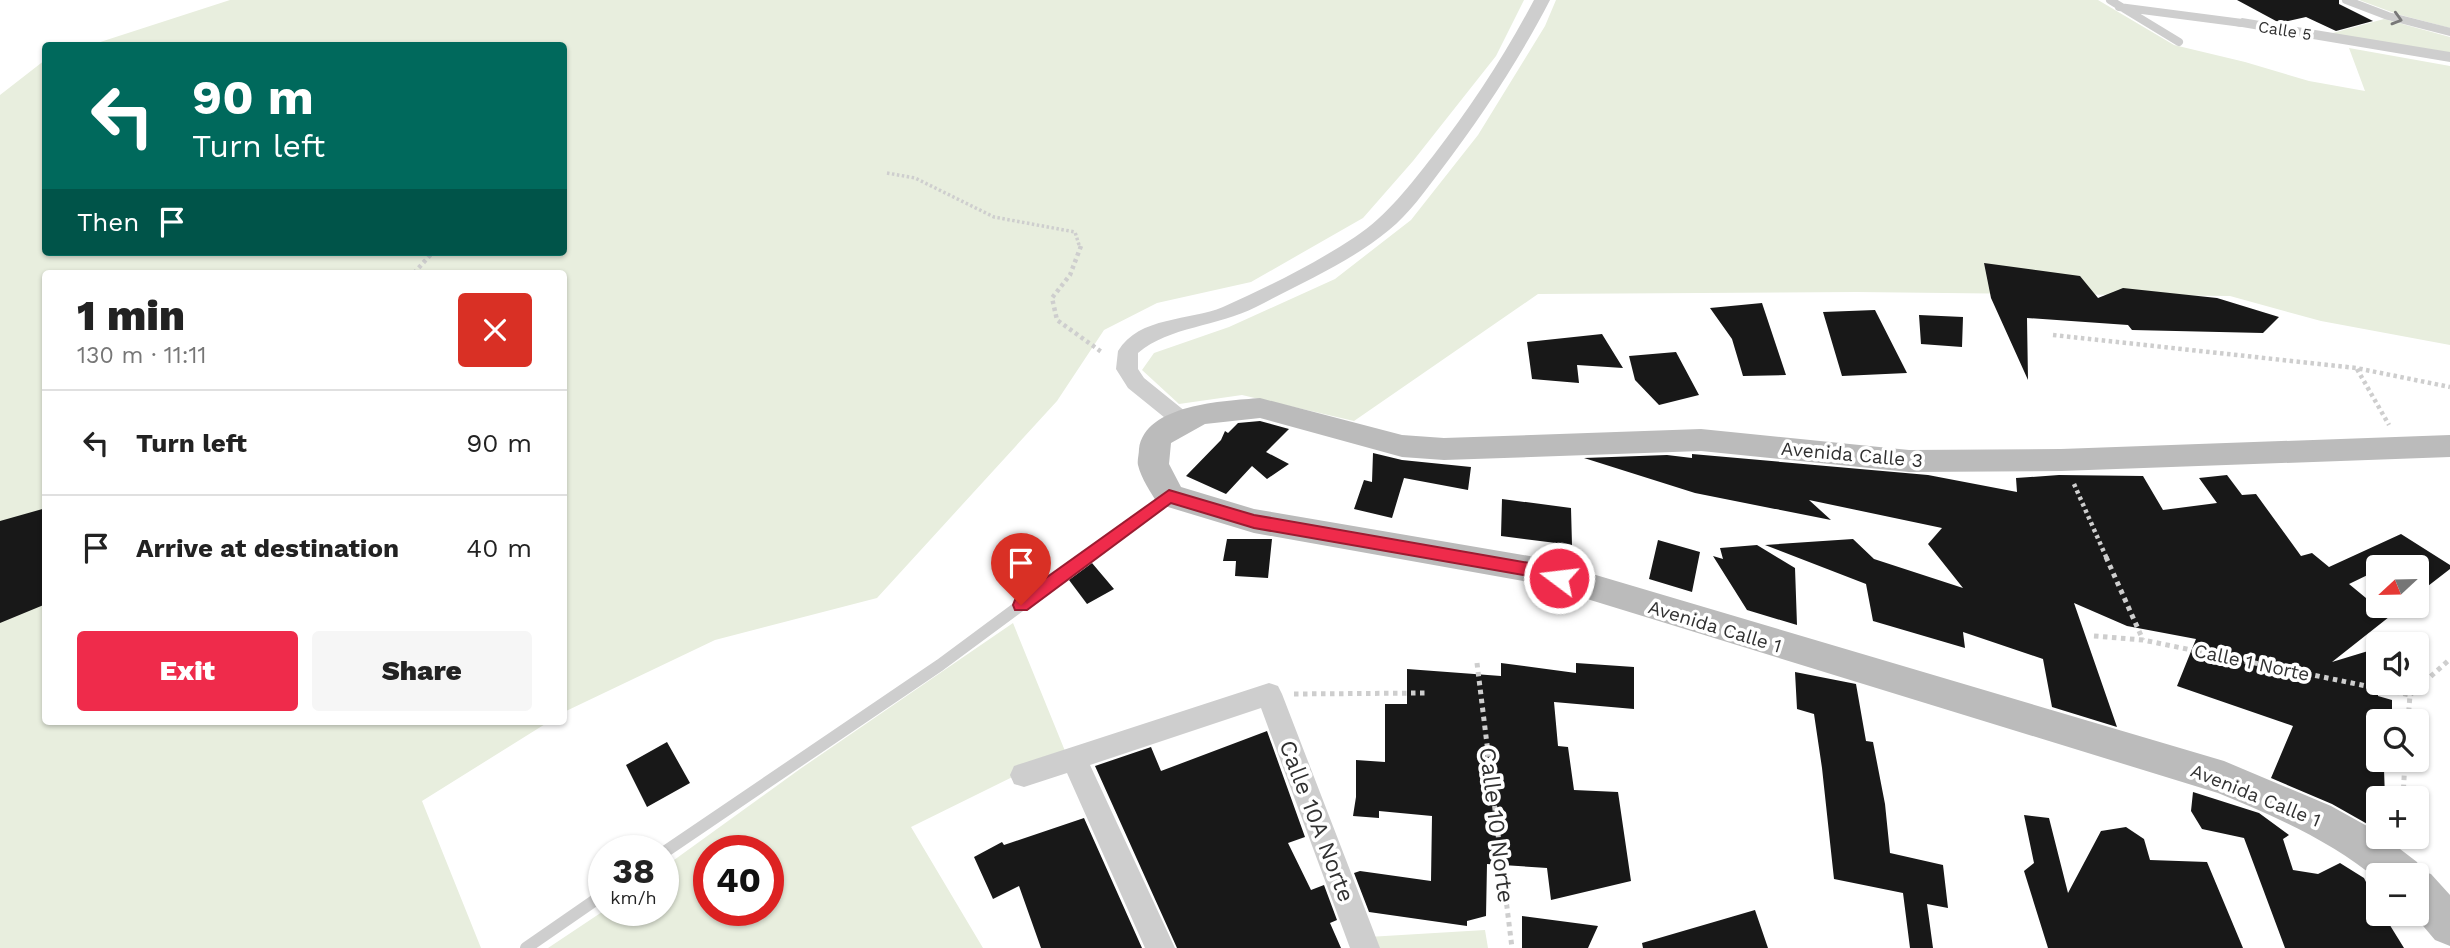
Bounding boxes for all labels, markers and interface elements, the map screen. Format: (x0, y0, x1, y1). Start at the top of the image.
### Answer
one-way arrow (2391, 10, 2403, 25)
street label: Calle 5 (2257, 17, 2313, 44)
text: 90 m (192, 68, 314, 126)
icon: left (77, 70, 168, 161)
text: Turn left (192, 127, 325, 165)
icon: arrive (153, 203, 191, 241)
text: Then (77, 207, 139, 237)
text: 1 min (77, 291, 185, 340)
button: close (458, 293, 532, 367)
text: 130 m · 11:11 (77, 342, 207, 369)
icon: left (77, 424, 115, 462)
text: Turn left (136, 428, 247, 458)
text: 90 m (466, 428, 532, 458)
street label: Avenida Calle 3 (1780, 437, 1924, 472)
icon: arrive (77, 529, 115, 567)
text: Arrive at destination (136, 533, 399, 563)
text: 40 m (466, 533, 532, 563)
pin (991, 533, 1051, 605)
position arrow (1522, 541, 1596, 615)
icon: arrive (1002, 544, 1040, 582)
north arrow (2366, 555, 2429, 618)
map controls (2366, 555, 2429, 926)
street label: Avenida Calle 1 (1645, 595, 1784, 658)
button: Exit (77, 631, 298, 711)
button: Share (312, 631, 532, 711)
button: sound (2366, 632, 2429, 695)
street label: Calle 1 Norte (2192, 639, 2312, 686)
button: search (2366, 709, 2429, 772)
street label: Calle 10A Norte (1273, 737, 1360, 906)
street label: Calle 10 Norte (1474, 746, 1519, 904)
street label: Avenida Calle 1 (2187, 759, 2324, 832)
button: + (2366, 786, 2429, 849)
speed limit sign: 40 (693, 835, 784, 926)
text: 38 (612, 850, 655, 892)
button: − (2366, 863, 2429, 926)
text: km/h (610, 887, 657, 908)

